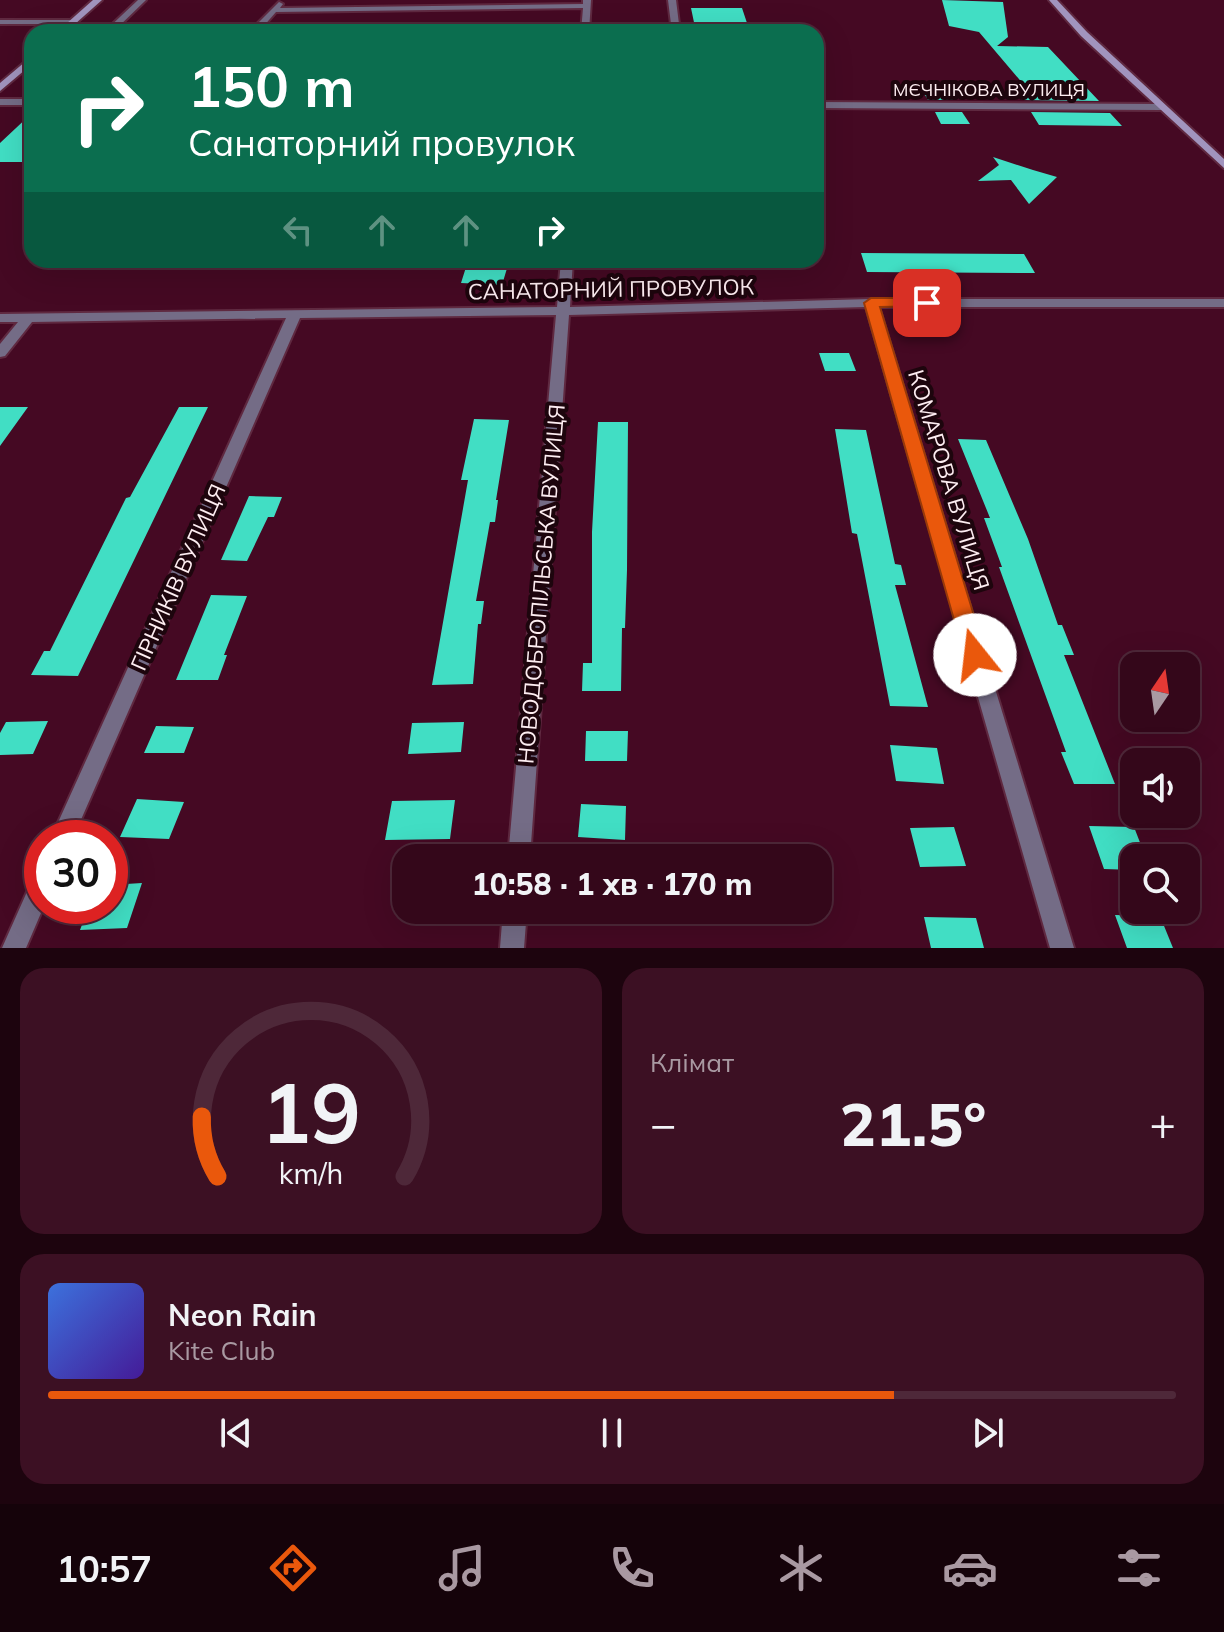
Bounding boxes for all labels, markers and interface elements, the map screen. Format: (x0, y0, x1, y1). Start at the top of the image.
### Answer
text: 150 m (188, 51, 355, 121)
icon: right (56, 56, 160, 160)
street label: МЄЧНІКОВА ВУЛИЦЯ (893, 78, 1085, 101)
text: Санаторний провулок (188, 120, 575, 165)
icon: left (276, 208, 320, 252)
icon: ahead (360, 208, 404, 252)
icon: ahead (444, 208, 488, 252)
icon: right (528, 208, 572, 252)
pin (893, 269, 961, 337)
street label: САНАТОРНИЙ ПРОВУЛОК (468, 272, 755, 305)
icon: arrive (905, 281, 949, 325)
street label: КОМАРОВА ВУЛИЦЯ (902, 366, 996, 594)
street label: НОВОДОБРОПІЛЬСЬКА ВУЛИЦЯ (511, 403, 571, 765)
street label: ГІРНИКІВ ВУЛИЦЯ (124, 479, 232, 675)
position arrow (933, 613, 1017, 697)
north arrow (1120, 652, 1200, 732)
map controls (1120, 652, 1200, 924)
button: sound (1120, 748, 1200, 828)
speed limit sign: 30 (24, 820, 128, 924)
button: search (1120, 844, 1200, 924)
text: 10:58 · 1 хв · 170 m (472, 865, 752, 903)
text: Клімат (650, 1046, 734, 1079)
text: 19 (261, 1059, 361, 1164)
text: 21.5° (840, 1086, 986, 1161)
text: − (650, 1096, 676, 1151)
text: + (1150, 1096, 1176, 1151)
text: km/h (279, 1155, 343, 1191)
text: Neon Rain (168, 1296, 317, 1334)
text: Kite Club (168, 1334, 275, 1367)
icon: previous (214, 1411, 258, 1455)
icon: pause (590, 1411, 634, 1455)
icon: next (966, 1411, 1010, 1455)
icon: directions (265, 1540, 321, 1596)
icon: music (434, 1540, 490, 1596)
icon: phone (604, 1540, 660, 1596)
icon: climate (773, 1540, 829, 1596)
icon: car (942, 1540, 998, 1596)
icon: filters (1111, 1540, 1167, 1596)
text: 10:57 (57, 1546, 152, 1591)

